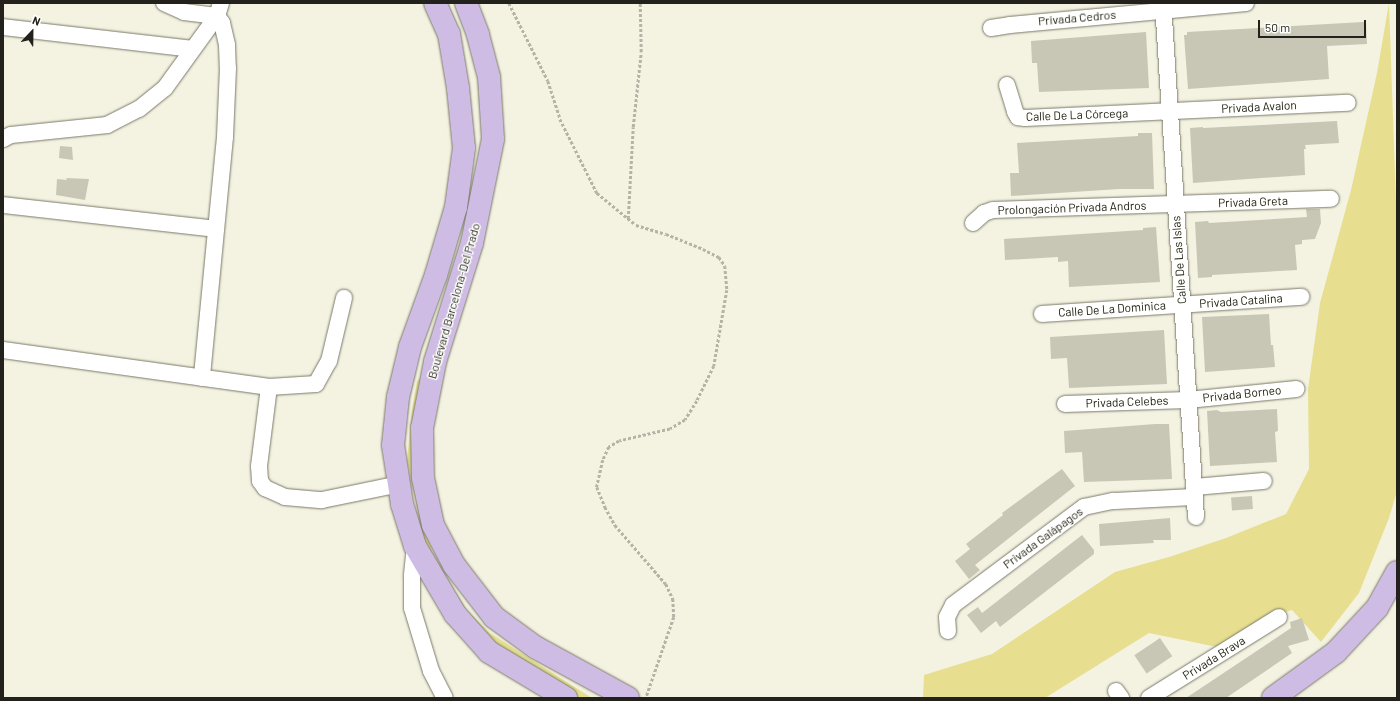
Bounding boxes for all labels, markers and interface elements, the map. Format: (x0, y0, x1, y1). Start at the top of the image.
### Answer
street label: Privada Cedros (1037, 7, 1117, 29)
north arrow (12, 12, 52, 52)
scale bar (1260, 12, 1368, 38)
text: N (31, 13, 43, 28)
text: 50 m (1265, 20, 1290, 34)
street label: Privada Avalon (1221, 98, 1297, 116)
street label: Calle De La Córcega (1026, 106, 1128, 124)
street label: Privada Greta (1218, 194, 1288, 210)
street label: Prolongación Privada Andros (997, 198, 1147, 218)
street label: Calle De Las Islas (1169, 215, 1189, 305)
street label: Boulevard Barcelona-Del Prado (425, 222, 483, 380)
street label: Privada Catalina (1199, 291, 1283, 311)
street label: Calle De La Dominica (1058, 298, 1166, 320)
street label: Privada Borneo (1202, 383, 1282, 405)
street label: Privada Celebes (1085, 393, 1169, 411)
street label: Privada Galápagos (1000, 504, 1086, 572)
street label: Privada Brava (1180, 633, 1248, 683)

